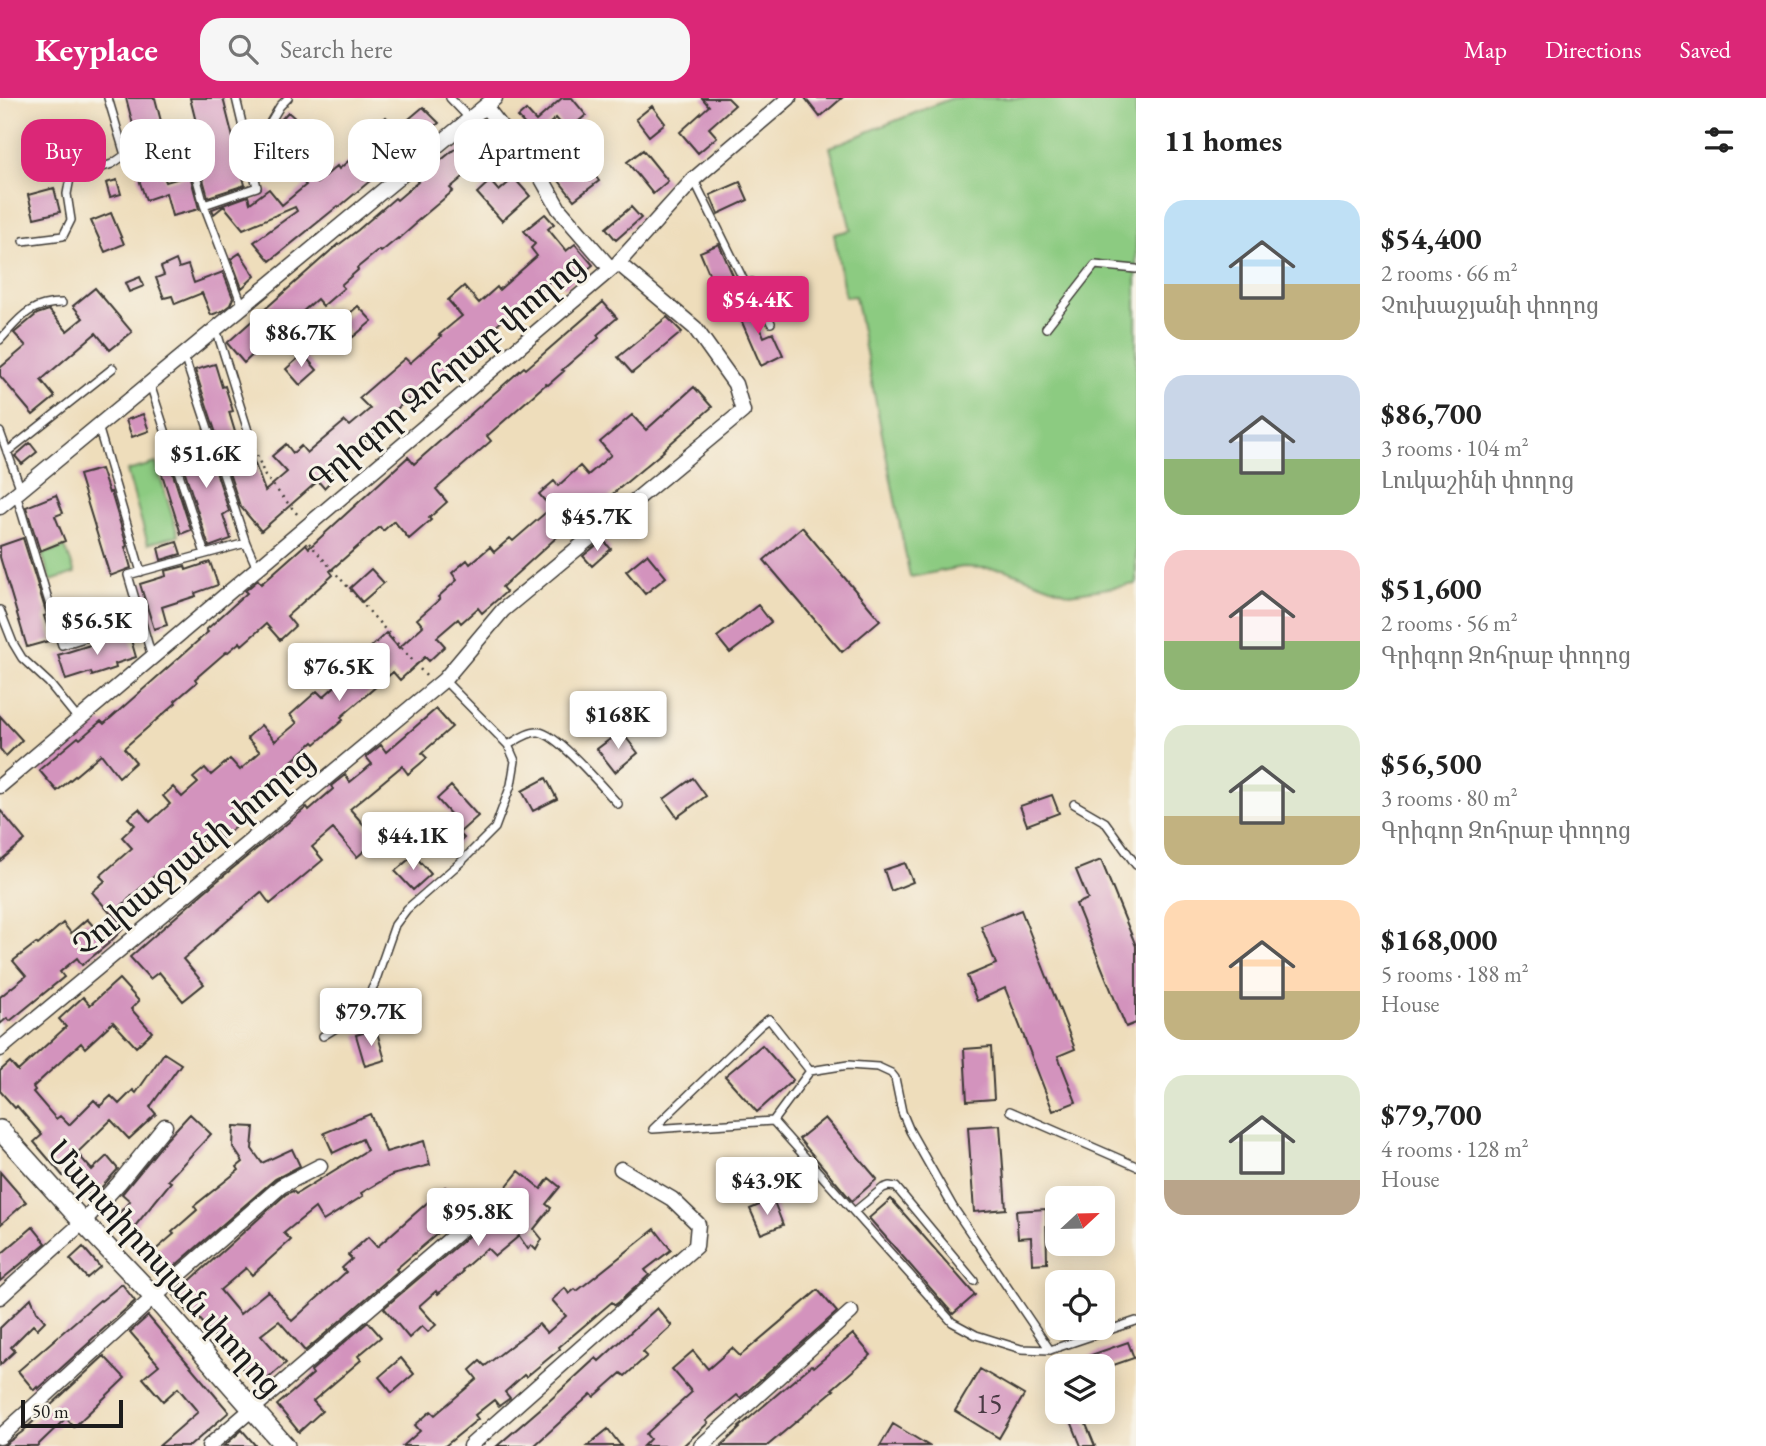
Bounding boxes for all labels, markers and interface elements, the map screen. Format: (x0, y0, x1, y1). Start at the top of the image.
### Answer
search box (200, 18, 690, 81)
text: Keyplace (35, 28, 158, 71)
icon: search (224, 30, 262, 68)
text: Search here (280, 32, 393, 66)
text: Map (1464, 34, 1507, 65)
text: Directions (1545, 34, 1642, 65)
text: Saved (1680, 34, 1731, 65)
chip: Buy (21, 119, 106, 182)
chip: Rent (120, 119, 215, 182)
chip: Filters (229, 119, 334, 182)
chip: New (348, 119, 440, 182)
chip: Apartment (454, 119, 604, 182)
text: 11 homes (1164, 121, 1282, 160)
icon: filters (1700, 121, 1738, 159)
text: $54,400 (1381, 219, 1482, 258)
icon: home (1220, 228, 1304, 312)
street label: Գրիգոր Զոհրաբ փողոց (299, 244, 593, 500)
text: 2 rooms · 66 m² (1381, 258, 1518, 288)
pin: $54.4K (701, 276, 815, 336)
text: $54.4K (723, 284, 793, 314)
text: Չուխաջյանի փողոց (1381, 290, 1599, 320)
pin: $86.7K (244, 310, 358, 369)
text: $86.7K (266, 317, 336, 347)
text: $86,700 (1381, 394, 1482, 433)
icon: home (1220, 403, 1304, 487)
pin: $51.6K (149, 430, 263, 490)
text: 3 rooms · 104 m² (1381, 433, 1529, 463)
text: $51.6K (171, 438, 241, 468)
text: Լուկաշինի փողոց (1381, 465, 1574, 495)
pin: $45.7K (540, 494, 654, 553)
text: $45.7K (562, 501, 632, 531)
text: $51,600 (1381, 569, 1482, 608)
icon: home (1220, 578, 1304, 662)
pin: $56.5K (40, 598, 154, 657)
text: $56.5K (62, 605, 132, 635)
text: 2 rooms · 56 m² (1381, 608, 1518, 638)
text: Գրիգոր Զոհրաբ փողոց (1381, 640, 1631, 670)
pin: $76.5K (282, 644, 396, 703)
text: $76.5K (304, 651, 374, 681)
pin: $168K (569, 692, 667, 751)
text: $168K (586, 699, 650, 729)
street label: Չուխաջյանի փողոց (63, 738, 323, 966)
text: $56,500 (1381, 744, 1482, 783)
icon: home (1220, 753, 1304, 837)
text: 3 rooms · 80 m² (1381, 783, 1518, 813)
pin: $44.1K (356, 812, 470, 872)
text: Գրիգոր Զոհրաբ փողոց (1381, 815, 1631, 845)
text: $44.1K (378, 820, 448, 850)
text: $168,000 (1381, 920, 1497, 959)
icon: home (1220, 928, 1304, 1012)
text: 5 rooms · 188 m² (1381, 959, 1529, 989)
pin: $79.7K (314, 988, 428, 1048)
text: House (1381, 989, 1440, 1019)
text: $79.7K (336, 996, 406, 1026)
text: $79,700 (1381, 1095, 1482, 1134)
icon: home (1220, 1103, 1304, 1187)
street label: Մարտիրոսյան փողոց (38, 1131, 292, 1405)
text: 4 rooms · 128 m² (1381, 1134, 1529, 1164)
pin: $43.9K (710, 1158, 824, 1217)
text: House (1381, 1164, 1440, 1194)
text: $43.9K (732, 1165, 802, 1195)
north arrow (1045, 1186, 1115, 1256)
map controls (1045, 1186, 1115, 1424)
pin: $95.8K (421, 1188, 535, 1248)
text: $95.8K (443, 1196, 513, 1226)
button: locate (1045, 1270, 1115, 1340)
button: layers (1045, 1354, 1115, 1424)
house number: 15 (976, 1385, 1002, 1421)
scale bar (21, 1397, 122, 1429)
text: 50 m (32, 1399, 69, 1424)

